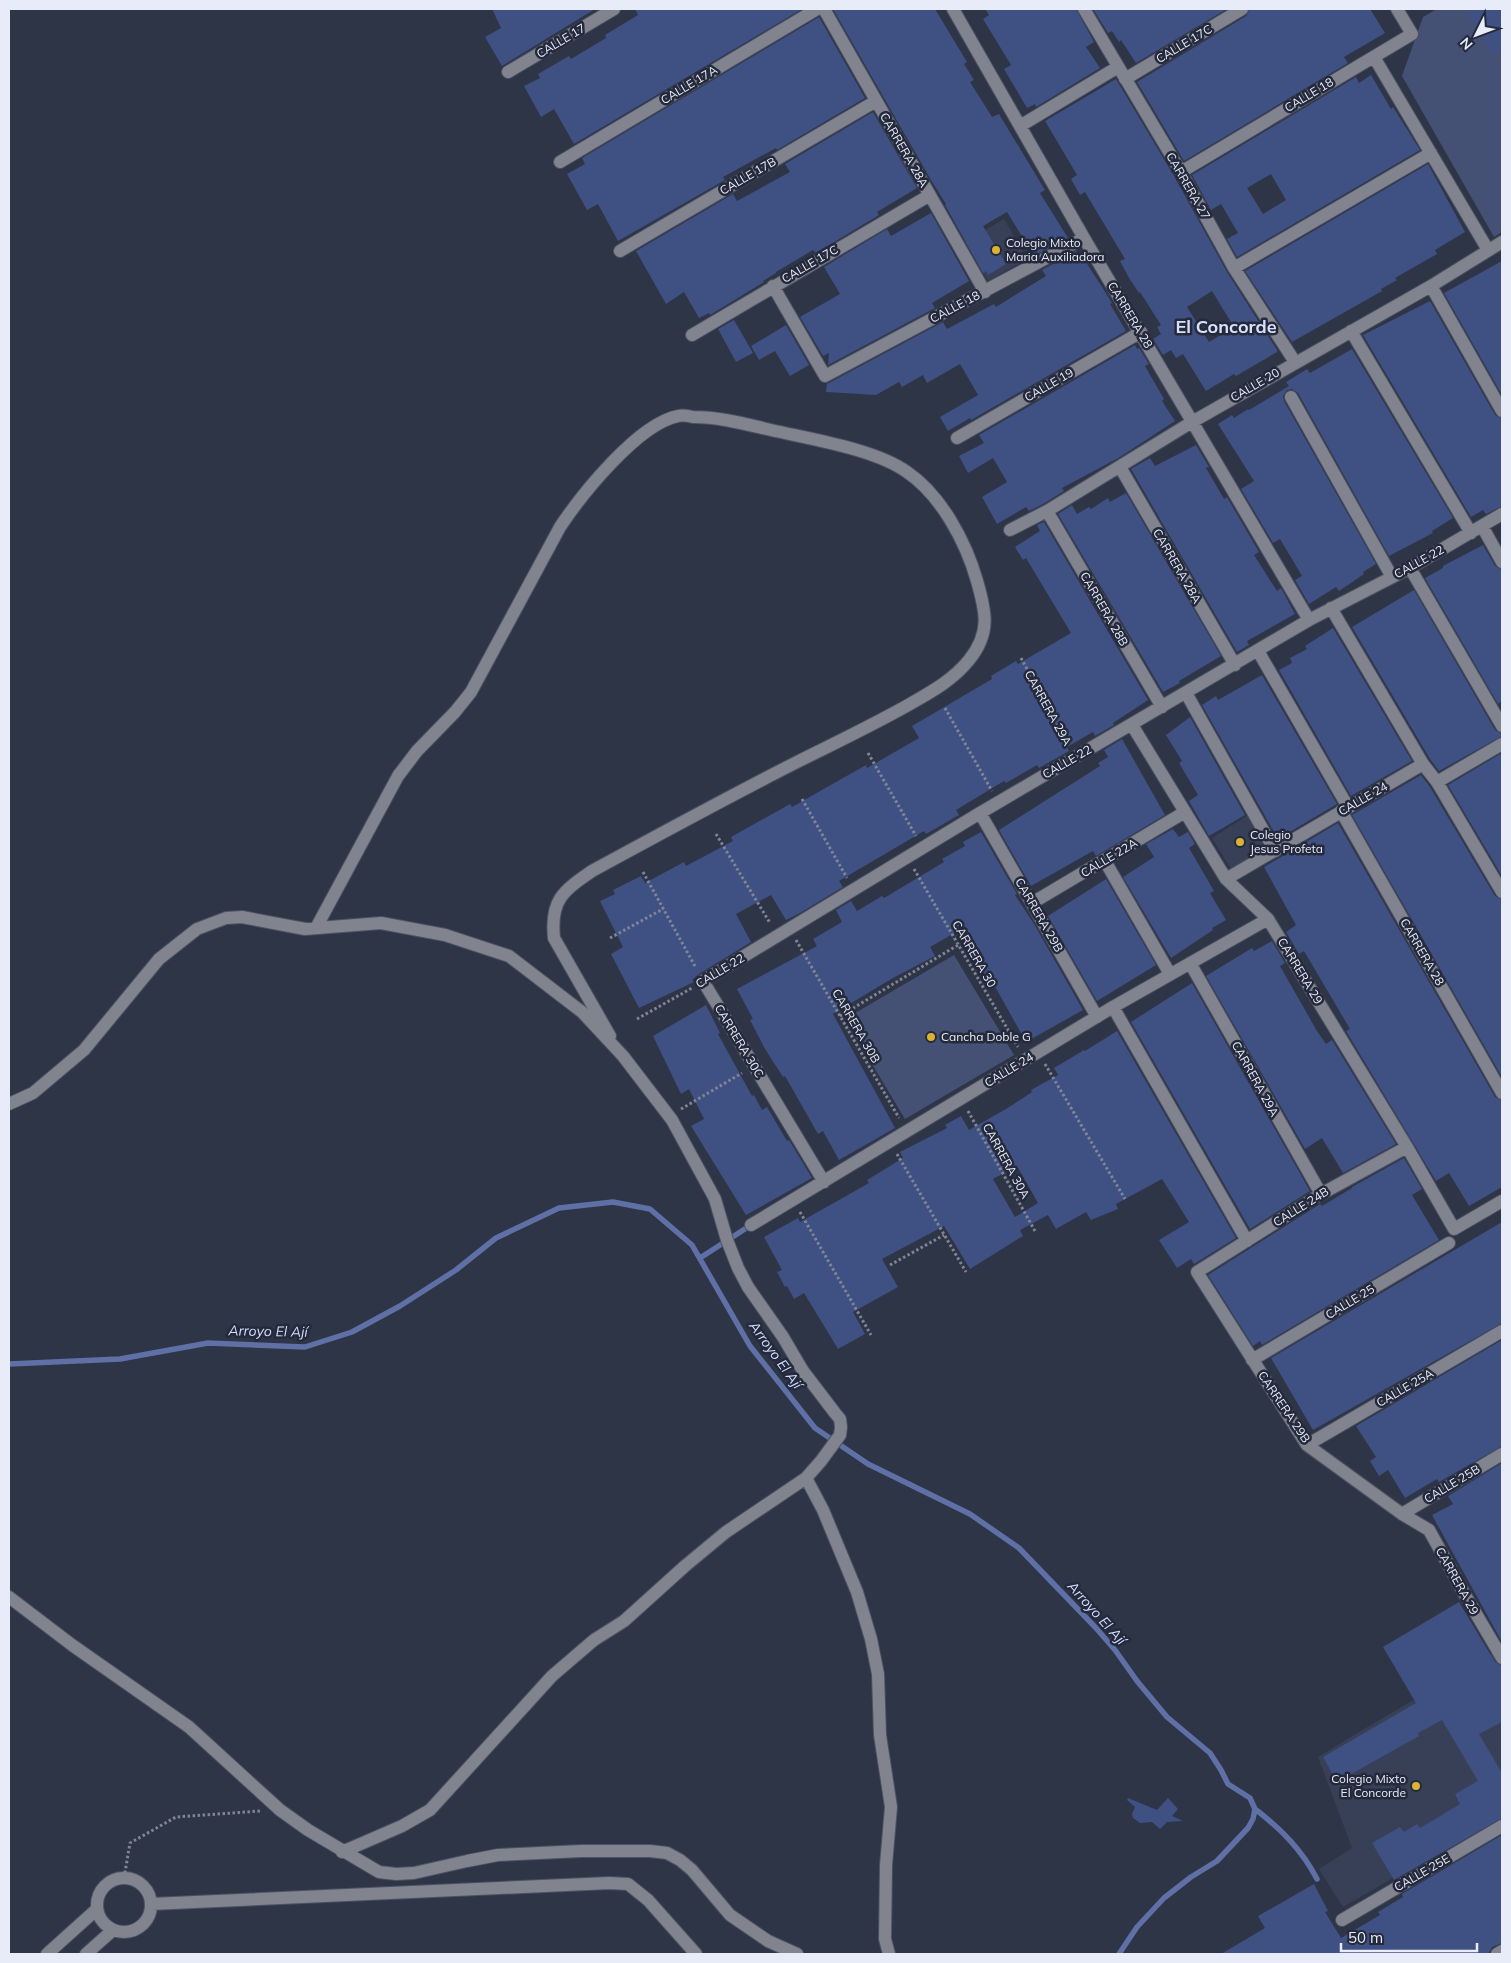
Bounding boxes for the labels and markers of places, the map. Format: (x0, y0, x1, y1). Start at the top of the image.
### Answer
place label: Colegio Mixto Maria Auxiliadora (1006, 235, 1105, 264)
marker: Colegio Mixto Maria Auxiliadora (990, 244, 1002, 256)
place label: Colegio Jesus Profeta (1250, 827, 1323, 856)
marker: Colegio Jesus Profeta (1234, 836, 1246, 848)
place label: Cancha Doble G (941, 1029, 1031, 1044)
marker: Cancha Doble G (925, 1031, 937, 1043)
place label: Colegio Mixto El Concorde (1331, 1771, 1406, 1800)
marker: Colegio Mixto El Concorde (1410, 1780, 1422, 1792)

